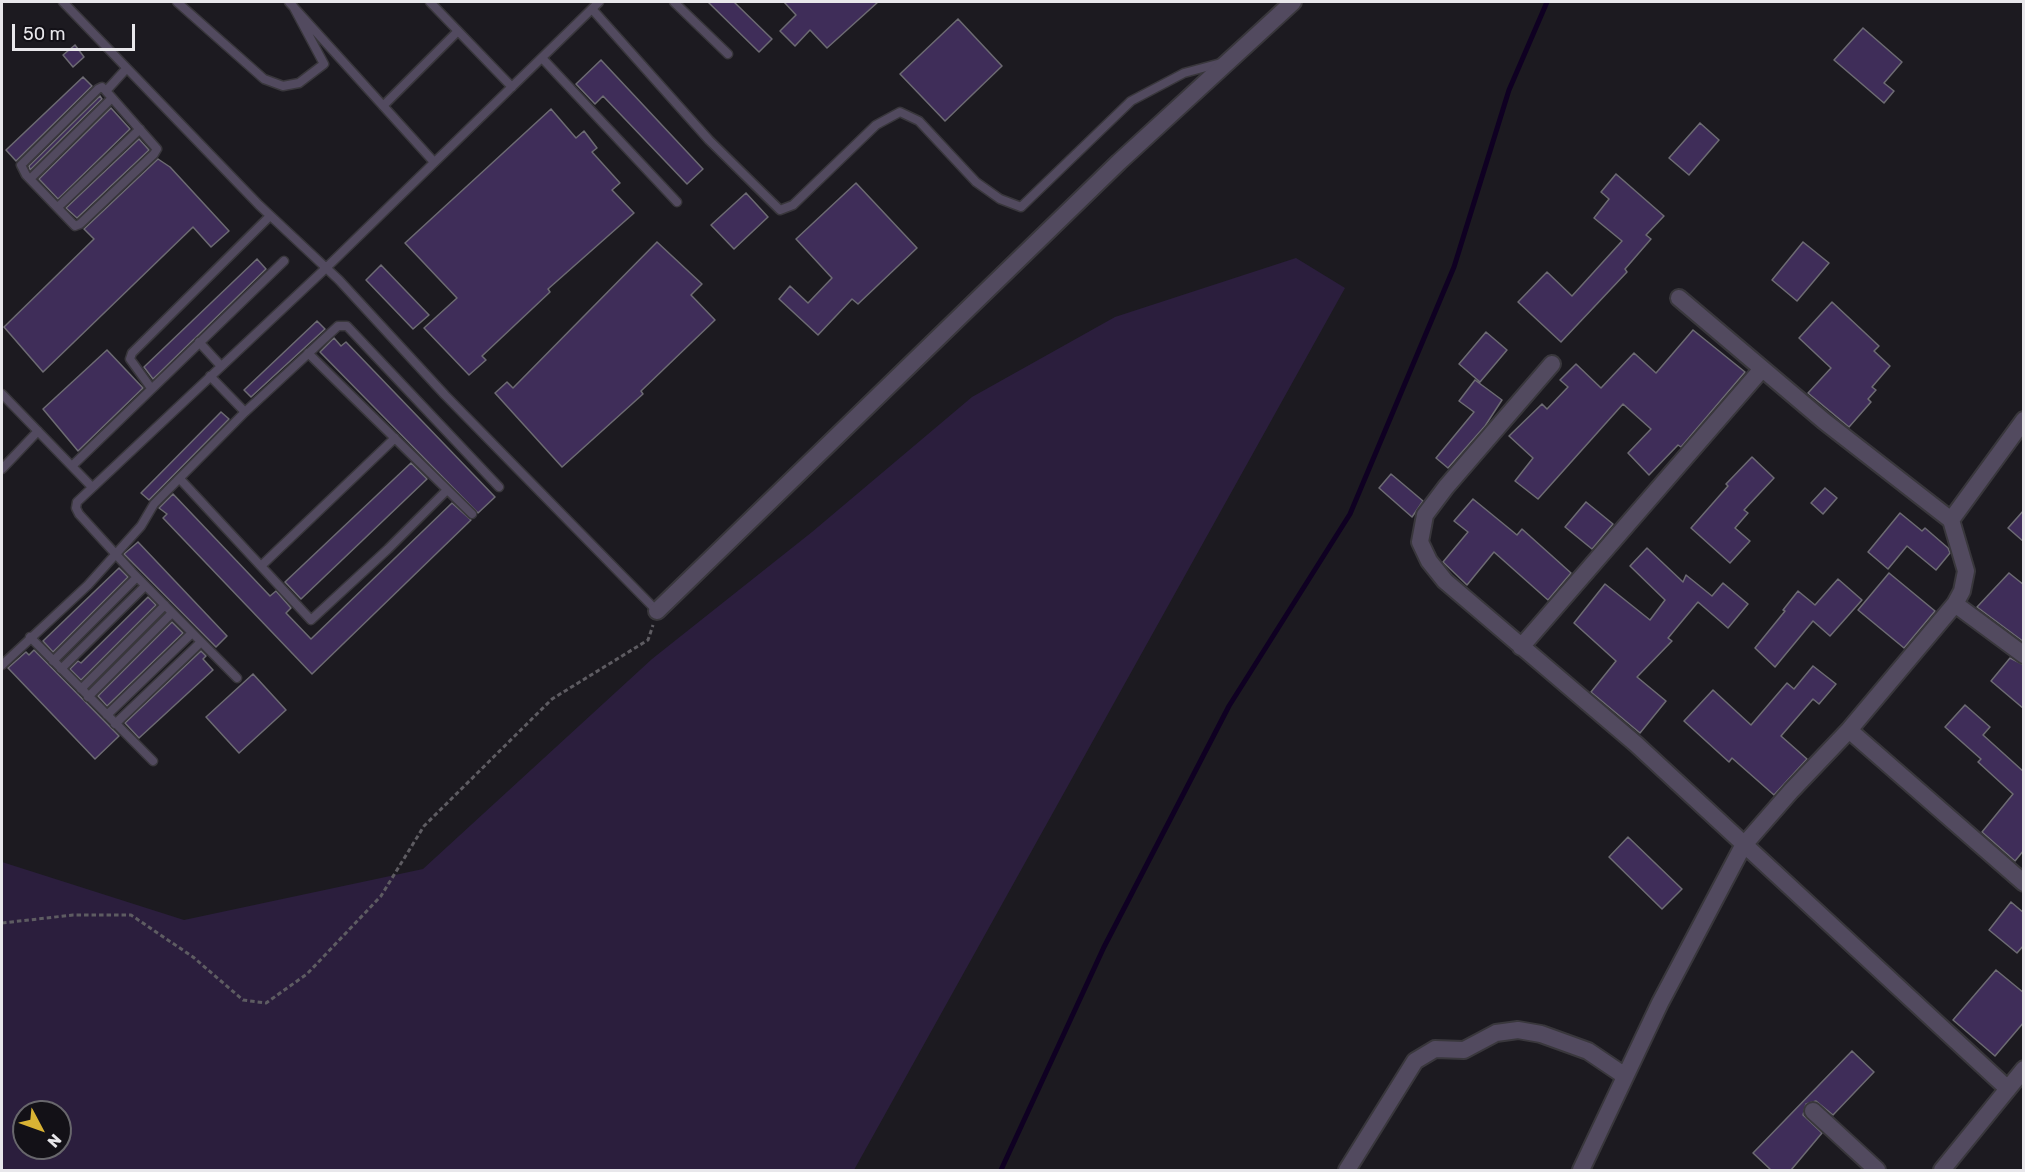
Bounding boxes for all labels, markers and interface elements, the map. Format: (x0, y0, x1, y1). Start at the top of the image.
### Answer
scale bar (15, 12, 138, 50)
text: 50 m (23, 23, 66, 45)
north arrow (12, 1100, 72, 1160)
text: N (44, 1130, 65, 1151)

